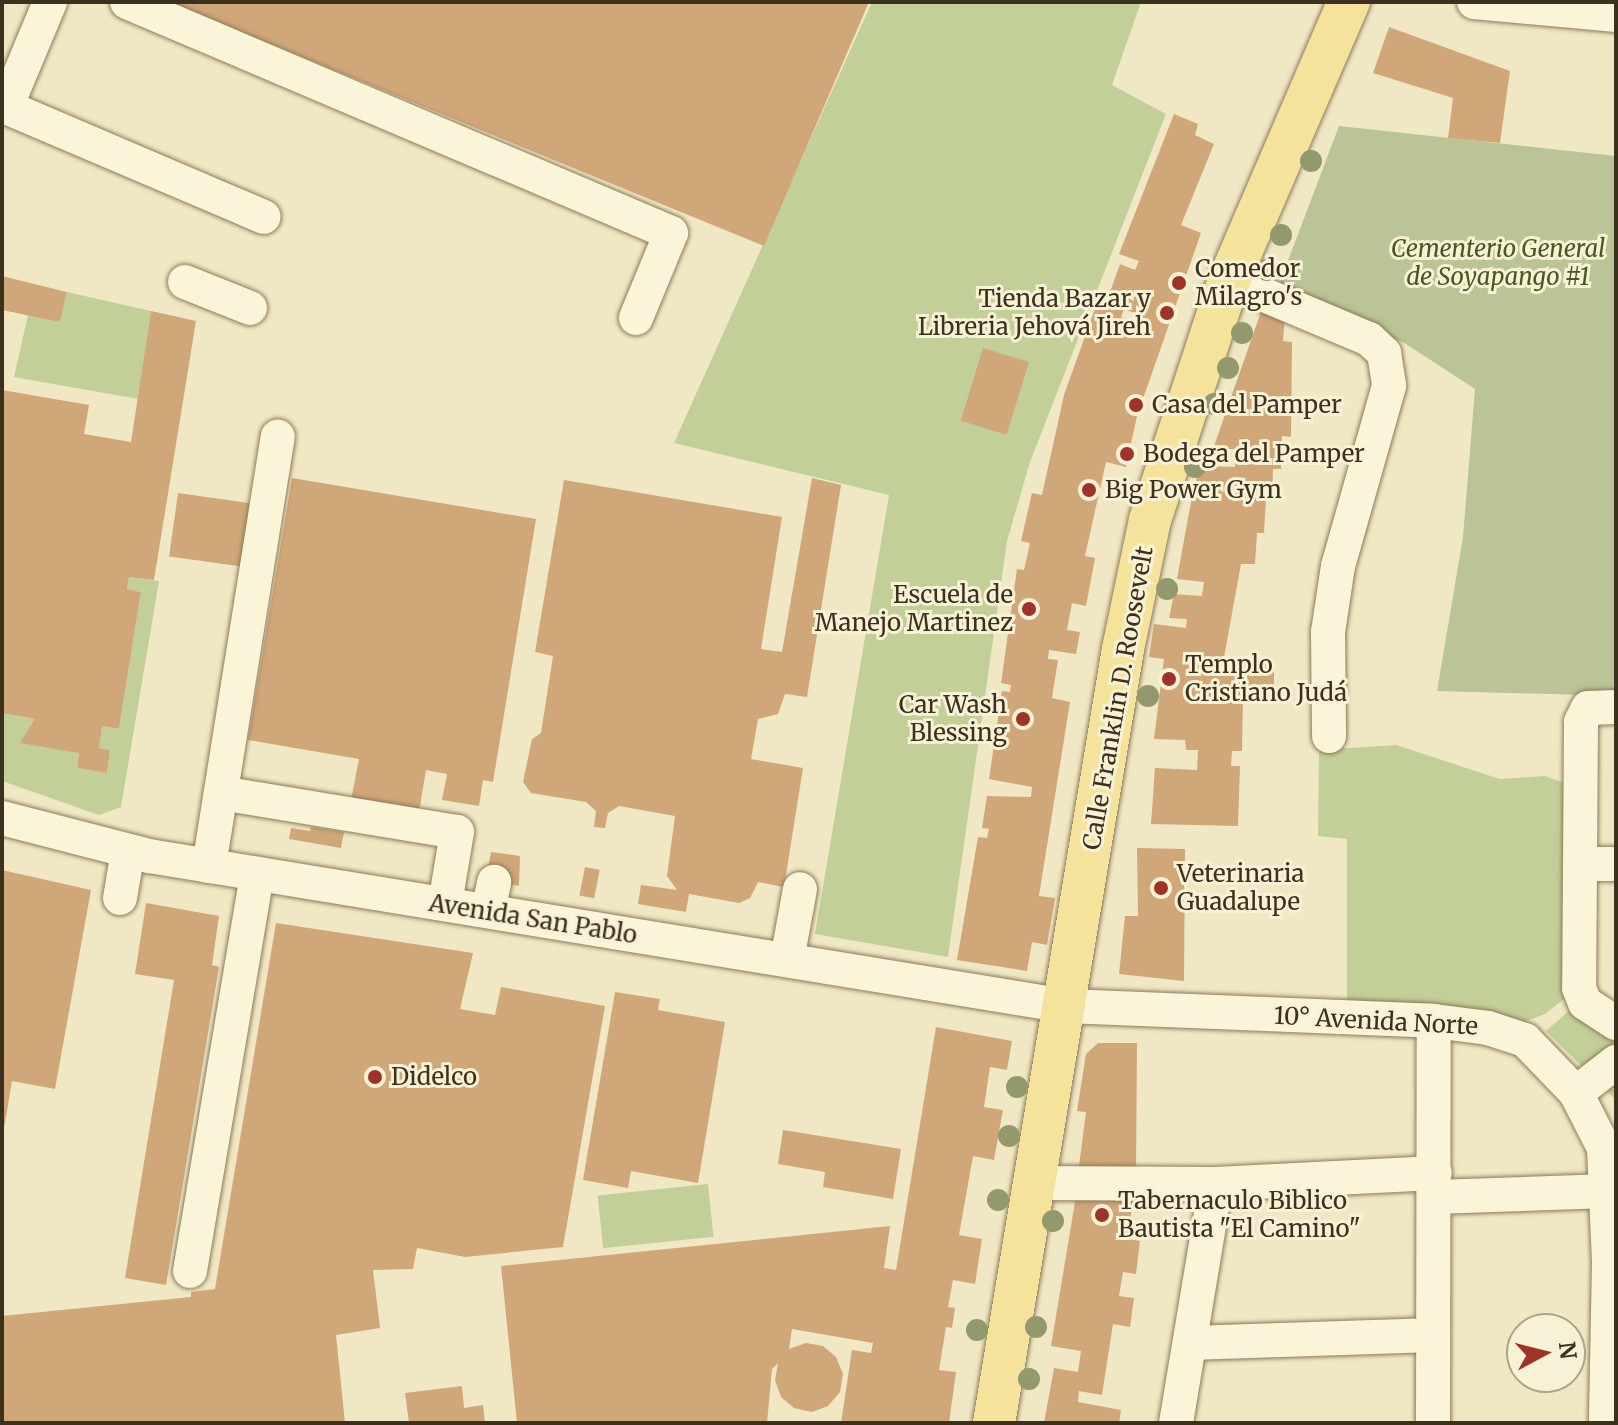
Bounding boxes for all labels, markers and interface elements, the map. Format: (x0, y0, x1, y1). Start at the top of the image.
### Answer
park label: Cementerio General de Soyapango #1 (1391, 235, 1605, 291)
place label: Comedor Milagro's (1195, 255, 1302, 311)
marker: Comedor Milagro's (1170, 274, 1188, 292)
place label: Tienda Bazar y Libreria Jehová Jireh (918, 285, 1151, 341)
marker: Tienda Bazar y Libreria Jehová Jireh (1158, 304, 1176, 322)
place label: Casa del Pamper (1152, 391, 1342, 419)
marker: Casa del Pamper (1127, 396, 1145, 414)
place label: Bodega del Pamper (1143, 440, 1365, 468)
marker: Bodega del Pamper (1118, 445, 1136, 463)
place label: Big Power Gym (1105, 476, 1282, 504)
marker: Big Power Gym (1080, 481, 1098, 499)
street label: Calle Franklin D. Roosevelt (1077, 544, 1159, 852)
place label: Escuela de Manejo Martinez (815, 581, 1013, 637)
marker: Escuela de Manejo Martinez (1020, 600, 1038, 618)
place label: Templo Cristiano Judá (1185, 651, 1347, 707)
marker: Templo Cristiano Judá (1160, 670, 1178, 688)
place label: Car Wash Blessing (899, 691, 1007, 747)
marker: Car Wash Blessing (1014, 710, 1032, 728)
place label: Veterinaria Guadalupe (1177, 860, 1304, 916)
marker: Veterinaria Guadalupe (1152, 879, 1170, 897)
street label: Avenida San Pablo (427, 888, 639, 950)
street label: 10° Avenida Norte (1273, 1001, 1479, 1041)
place label: Didelco (391, 1063, 477, 1091)
marker: Didelco (366, 1068, 384, 1086)
place label: Tabernaculo Biblico Bautista "El Camino" (1118, 1187, 1361, 1243)
marker: Tabernaculo Biblico Bautista "El Camino" (1093, 1206, 1111, 1224)
north arrow (1506, 1313, 1586, 1393)
text: N (1553, 1340, 1583, 1361)

